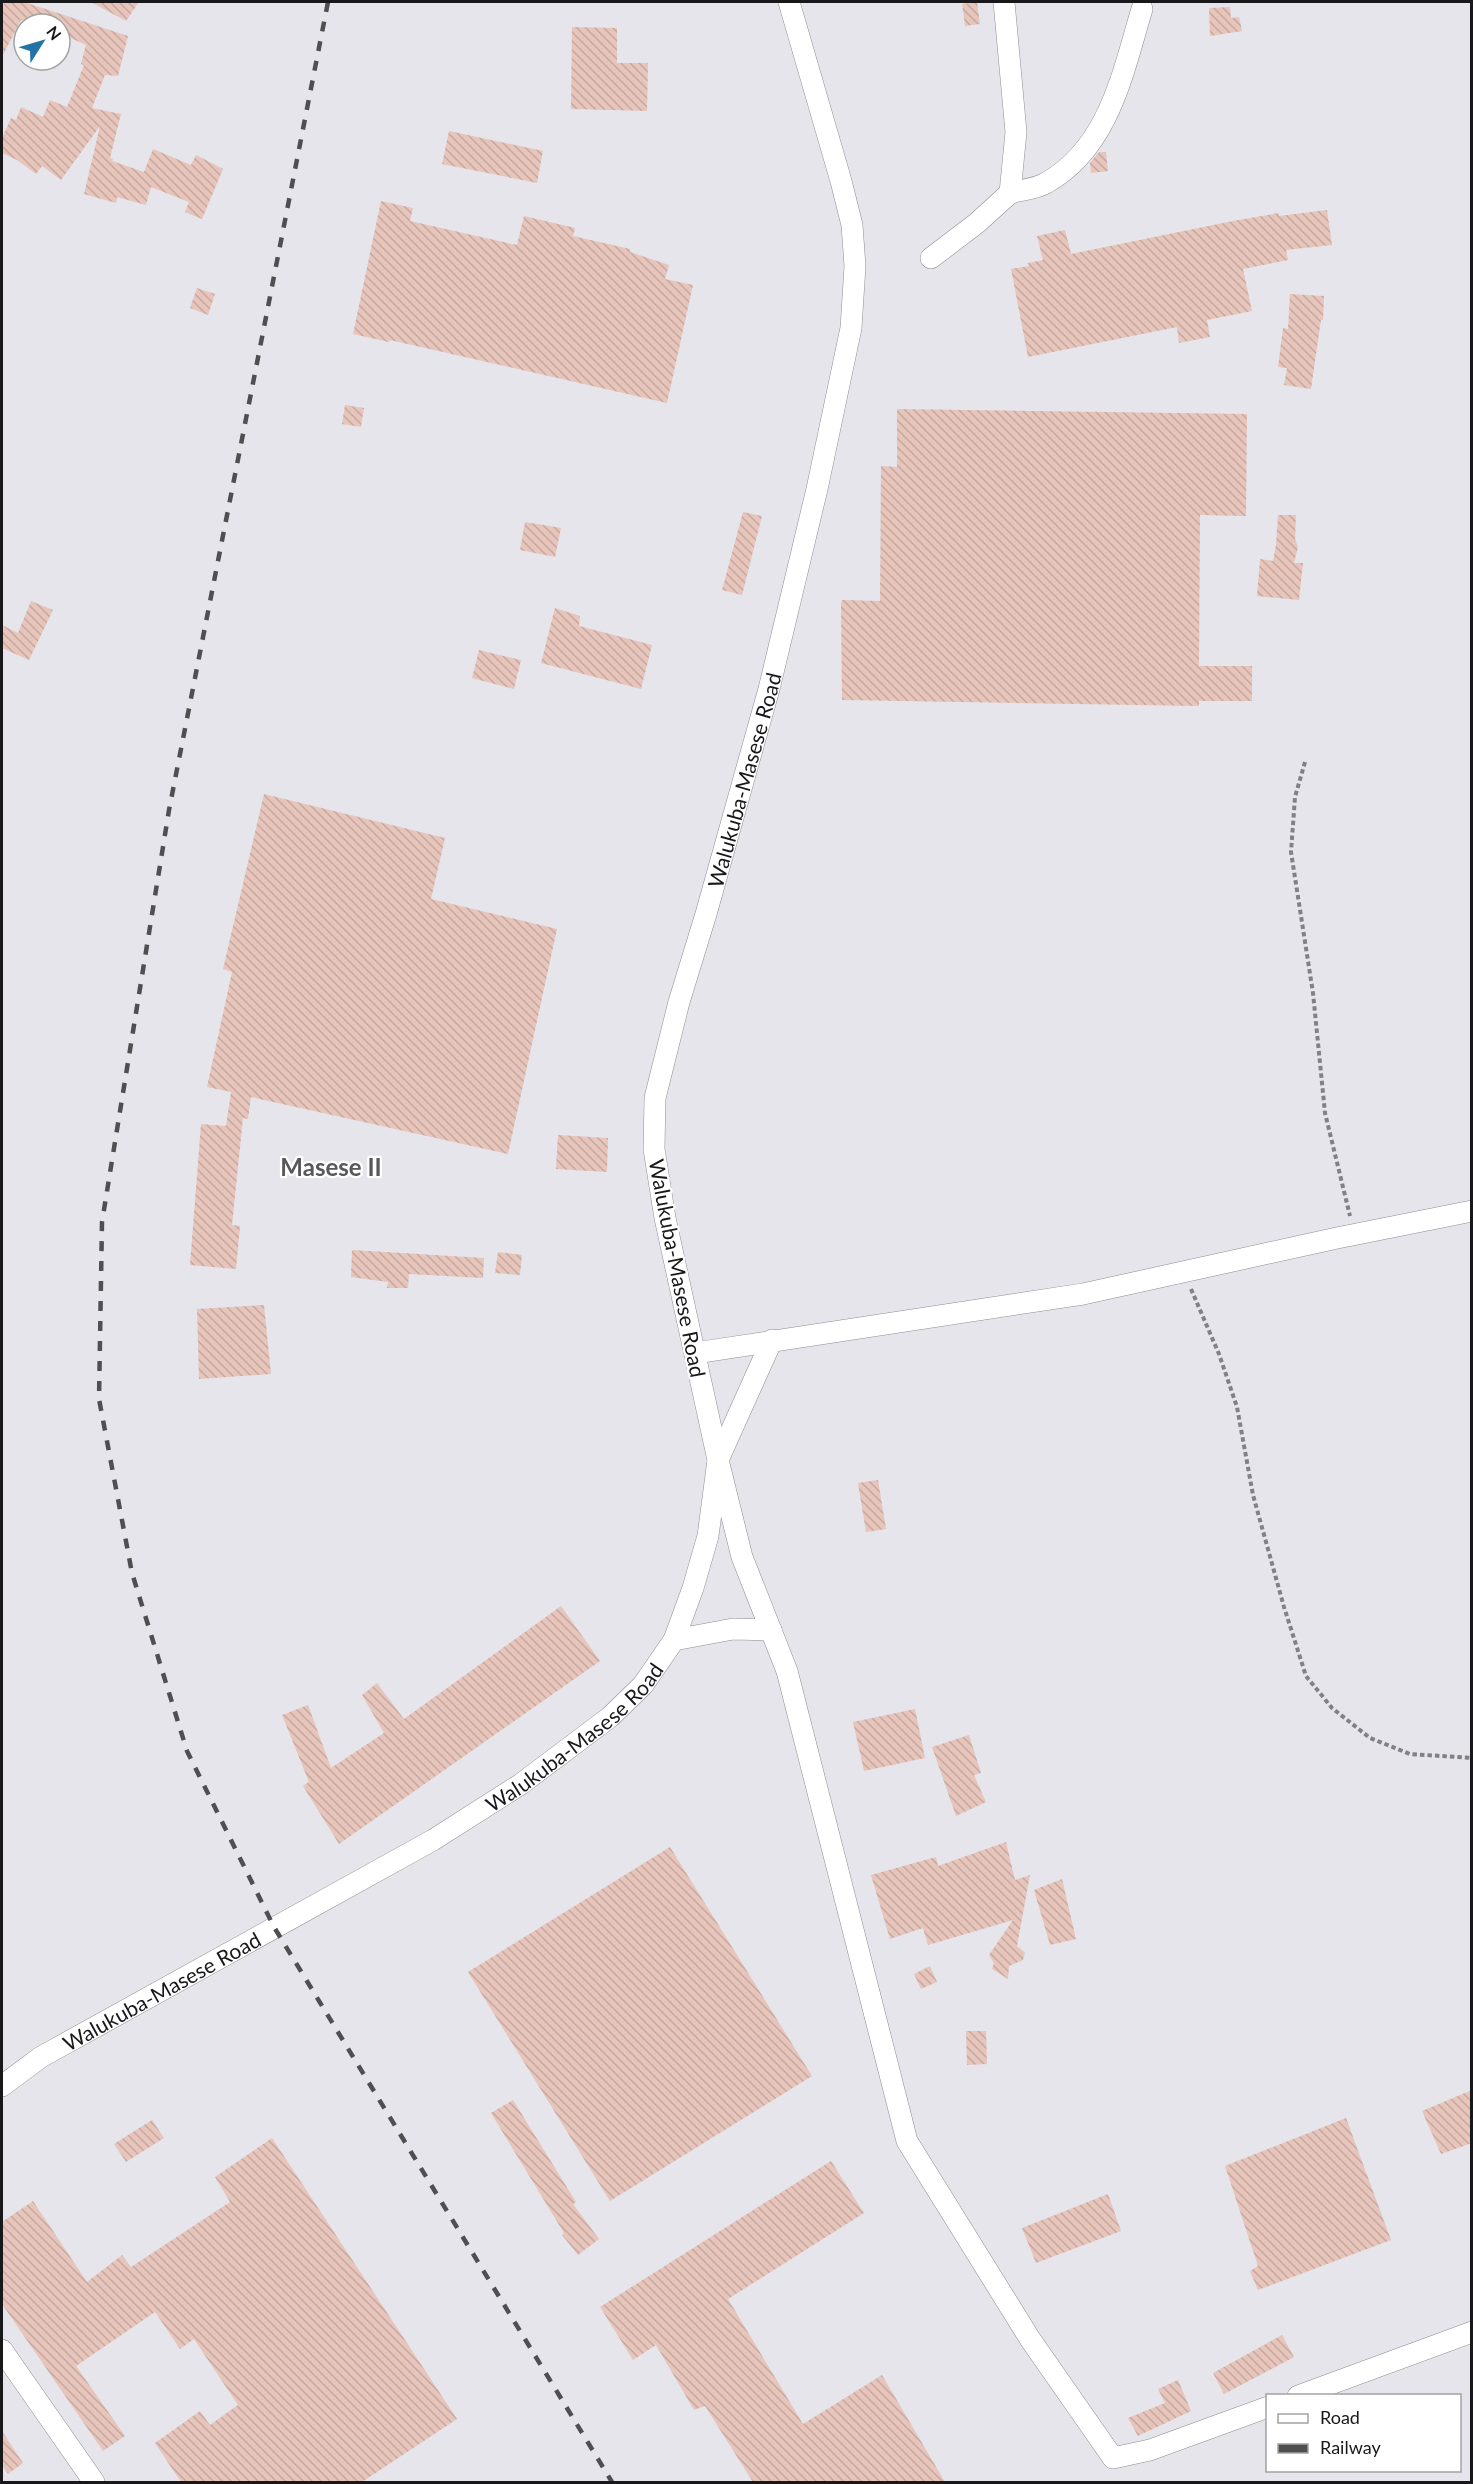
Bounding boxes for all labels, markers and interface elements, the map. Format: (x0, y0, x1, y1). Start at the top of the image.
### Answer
north arrow (12, 12, 72, 72)
text: N (43, 22, 66, 43)
street label: Walukuba-Masese Road (702, 670, 785, 890)
district label: Masese II (280, 1152, 382, 1181)
street label: Walukuba-Masese Road (645, 1157, 711, 1379)
street label: Walukuba-Masese Road (481, 1658, 667, 1816)
street label: Walukuba-Masese Road (58, 1926, 264, 2055)
legend (1266, 2394, 1461, 2472)
text: Road (1320, 2406, 1360, 2428)
text: Railway (1320, 2436, 1381, 2458)

